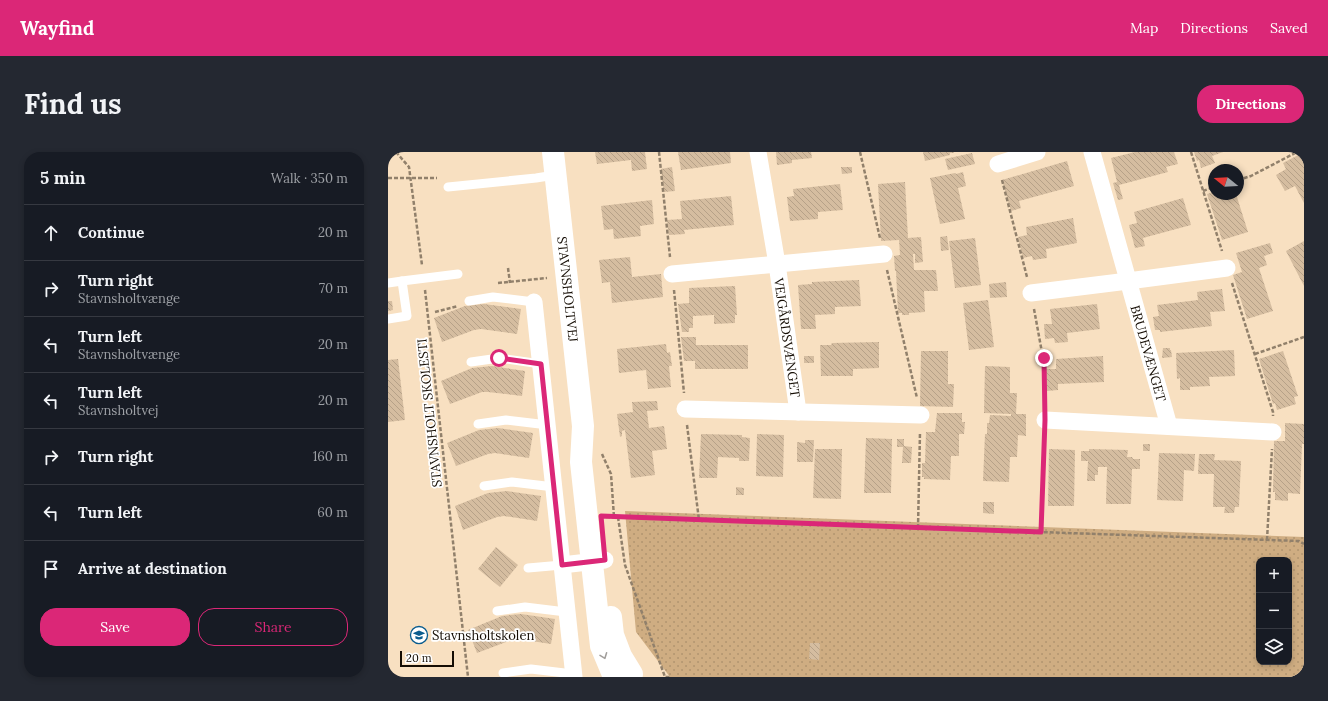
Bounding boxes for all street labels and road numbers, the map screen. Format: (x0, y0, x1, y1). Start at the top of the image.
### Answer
street label: STAVNSHOLTVEJ (553, 236, 582, 343)
street label: VEJGÅRDSVÆNGET (770, 276, 804, 399)
street label: BRUDEVÆNGET (1126, 303, 1170, 404)
street label: STAVNSHOLT SKOLESTI (413, 338, 446, 488)

